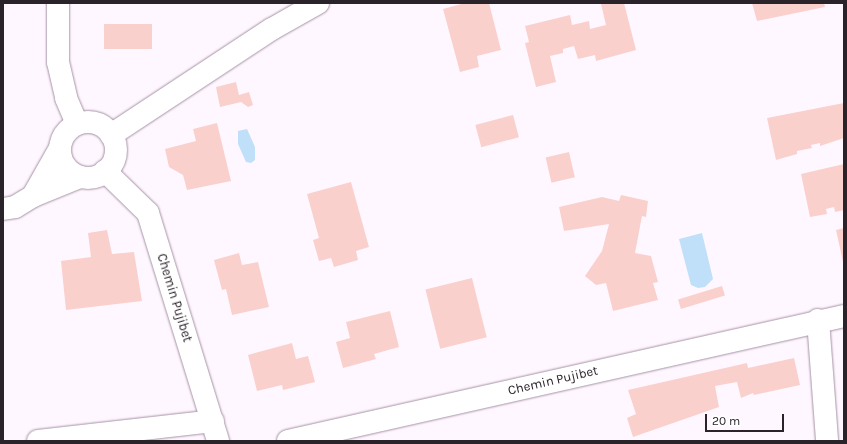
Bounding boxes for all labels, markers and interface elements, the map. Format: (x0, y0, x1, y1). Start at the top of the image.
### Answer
street label: Chemin Pujibet (153, 252, 195, 344)
street label: Chemin Pujibet (507, 363, 599, 399)
scale bar (707, 406, 786, 432)
text: 20 m (712, 414, 740, 428)

